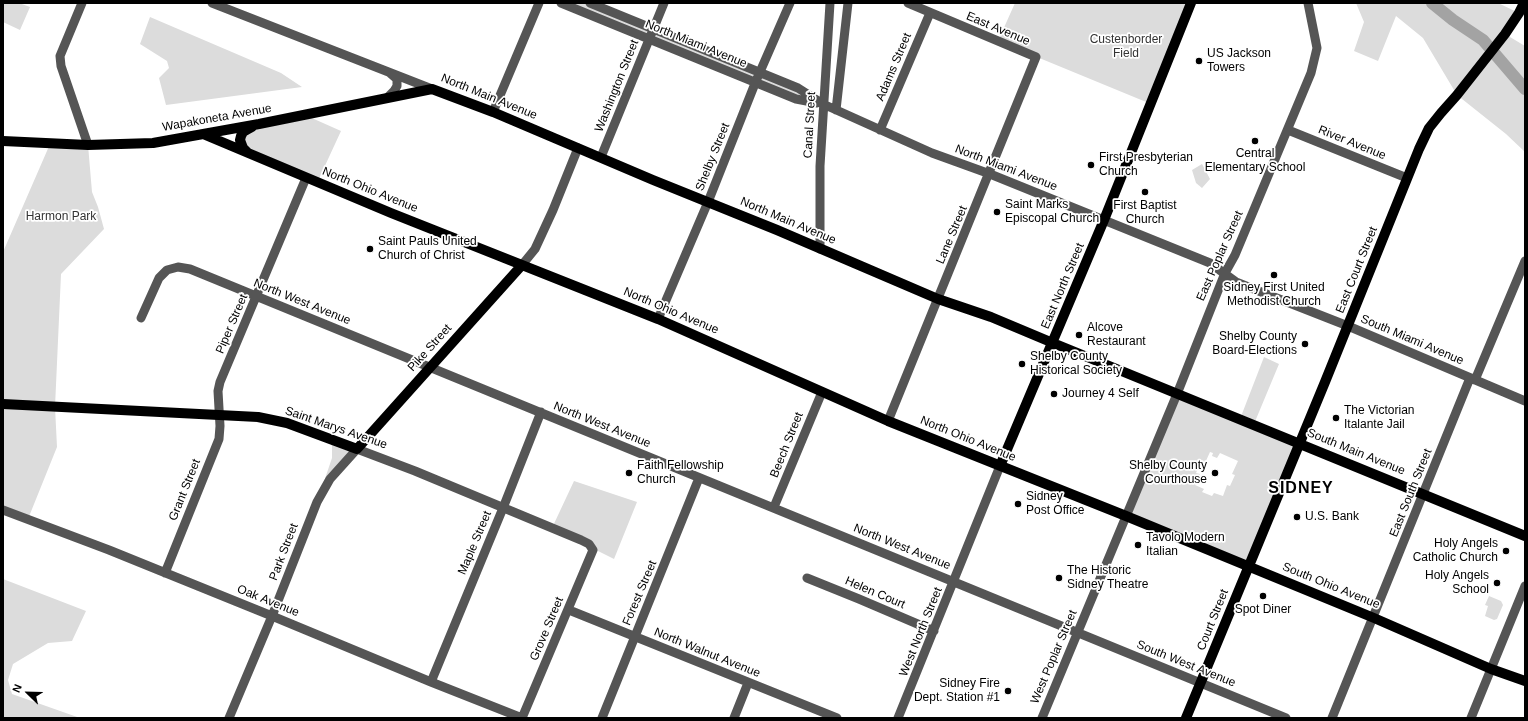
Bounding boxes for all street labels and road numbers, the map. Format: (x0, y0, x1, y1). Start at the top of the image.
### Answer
street label: East Avenue (964, 9, 1032, 49)
street label: North Miami Avenue (643, 17, 749, 71)
street label: Adams Street (873, 31, 915, 103)
street label: Washington Street (592, 38, 642, 134)
street label: North Main Avenue (439, 71, 539, 123)
street label: Canal Street (801, 91, 819, 159)
street label: Wapakoneta Avenue (161, 101, 273, 135)
street label: Shelby Street (693, 121, 733, 193)
street label: River Avenue (1316, 123, 1388, 163)
street label: North Miami Avenue (953, 142, 1059, 194)
street label: North Ohio Avenue (320, 164, 420, 216)
street label: North Main Avenue (738, 194, 838, 248)
street label: Lane Street (933, 204, 971, 266)
street label: East Poplar Street (1194, 209, 1246, 303)
street label: East Court Street (1333, 225, 1381, 315)
street label: East North Street (1038, 241, 1088, 331)
street label: North West Avenue (251, 276, 353, 328)
street label: North Ohio Avenue (621, 284, 721, 338)
street label: Piper Street (213, 292, 251, 356)
street label: South Miami Avenue (1358, 312, 1466, 368)
street label: Pike Street (405, 321, 455, 375)
street label: North West Avenue (551, 399, 653, 451)
street label: Saint Marys Avenue (283, 404, 389, 452)
street label: Beech Street (767, 410, 807, 480)
street label: North Ohio Avenue (918, 413, 1018, 465)
street label: South Main Avenue (1305, 426, 1407, 478)
street label: East South Street (1387, 447, 1435, 539)
street label: Grant Street (166, 457, 204, 523)
street label: Maple Street (455, 509, 495, 577)
street label: Park Street (267, 521, 301, 583)
street label: North West Avenue (851, 521, 953, 573)
street label: Forest Street (620, 558, 660, 628)
street label: South Ohio Avenue (1280, 560, 1382, 612)
street label: Helen Court (843, 574, 907, 612)
street label: Oak Avenue (235, 582, 301, 620)
street label: West North Street (897, 585, 945, 679)
street label: Court Street (1194, 587, 1232, 653)
street label: Grove Street (527, 595, 567, 663)
street label: West Poplar Street (1028, 608, 1080, 706)
street label: North Walnut Avenue (652, 625, 762, 681)
street label: South West Avenue (1134, 638, 1238, 690)

